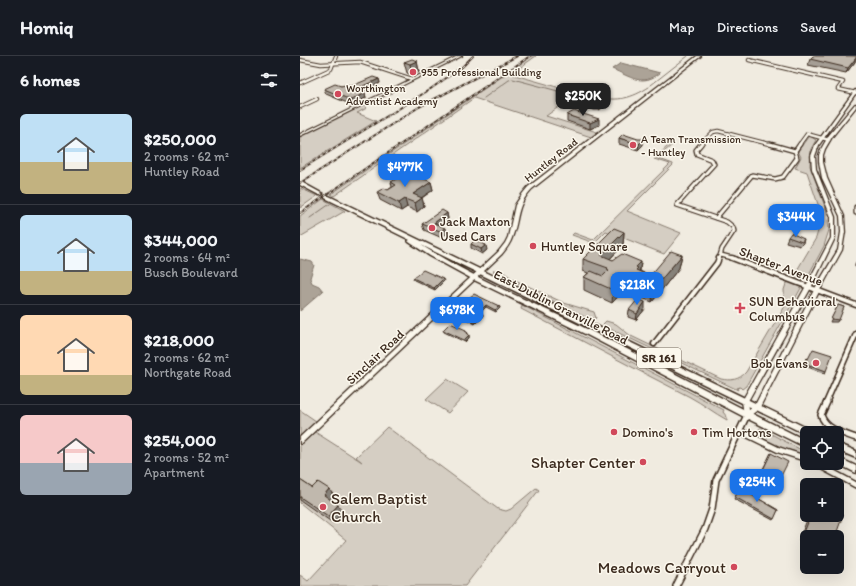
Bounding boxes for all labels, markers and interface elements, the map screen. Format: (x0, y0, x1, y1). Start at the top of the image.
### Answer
text: Homiq (20, 16, 73, 39)
text: Map (669, 19, 695, 36)
text: Directions (717, 19, 778, 36)
text: Saved (800, 19, 836, 36)
place label: 955 Professional Building (421, 66, 542, 79)
marker: 955 Professional Building (408, 67, 418, 77)
icon: filters (258, 69, 280, 91)
text: 6 homes (20, 70, 80, 90)
place label: Worthington Adventist Academy (346, 82, 438, 108)
pin: $250K (555, 83, 611, 117)
text: $250K (565, 88, 601, 103)
marker: Worthington Adventist Academy (333, 89, 343, 99)
text: $250,000 (144, 129, 216, 149)
icon: home (52, 130, 100, 178)
place label: A Team Transmission - Huntley (641, 133, 741, 159)
street label: Huntley Road (522, 135, 580, 185)
marker: A Team Transmission - Huntley (628, 140, 638, 150)
text: 2 rooms · 62 m² (144, 149, 229, 164)
pin: $477K (377, 154, 433, 188)
text: $477K (387, 159, 423, 174)
text: Huntley Road (144, 164, 219, 179)
pin: $344K (768, 204, 824, 238)
text: $344K (777, 209, 815, 224)
place label: Jack Maxton Used Cars (440, 214, 510, 244)
marker: Jack Maxton Used Cars (427, 223, 437, 233)
text: $344,000 (144, 230, 218, 250)
icon: home (52, 231, 100, 279)
place label: Huntley Square (541, 239, 628, 254)
marker: Huntley Square (528, 241, 538, 251)
street label: Shapter Avenue (737, 243, 825, 289)
text: 2 rooms · 64 m² (144, 250, 230, 265)
text: Busch Boulevard (144, 265, 238, 280)
street label: East Dublin Granville Road (491, 267, 631, 347)
pin: $218K (609, 272, 665, 306)
text: $218K (620, 277, 654, 292)
place label: SUN Behavioral Columbus (749, 294, 836, 324)
pin: $678K (429, 297, 485, 331)
text: $678K (439, 302, 475, 317)
marker: SUN Behavioral Columbus (734, 302, 746, 314)
street label: Sinclair Road (343, 327, 407, 387)
text: $218,000 (144, 330, 214, 350)
icon: home (52, 331, 100, 379)
road number: SR 161 (637, 348, 681, 368)
text: 2 rooms · 62 m² (144, 350, 229, 365)
place label: Bob Evans (751, 356, 808, 371)
marker: Bob Evans (811, 358, 821, 368)
text: Northgate Road (144, 365, 231, 380)
place label: Domino's (622, 425, 673, 440)
place label: Tim Hortons (702, 425, 772, 440)
map controls (800, 426, 844, 574)
button: locate (800, 426, 844, 470)
marker: Domino's (609, 427, 619, 437)
marker: Tim Hortons (689, 427, 699, 437)
text: $254,000 (144, 430, 216, 450)
icon: home (52, 431, 100, 479)
text: 2 rooms · 52 m² (144, 450, 229, 465)
place label: Shapter Center (531, 453, 636, 472)
marker: Shapter Center (638, 457, 648, 467)
text: Apartment (144, 465, 205, 480)
pin: $254K (729, 469, 785, 503)
text: $254K (739, 474, 775, 489)
button: + (800, 478, 844, 522)
place label: Salem Baptist Church (331, 489, 427, 526)
marker: Salem Baptist Church (318, 502, 328, 512)
button: − (800, 530, 844, 574)
place label: Meadows Carryout (598, 558, 726, 577)
marker: Meadows Carryout (729, 562, 739, 572)

